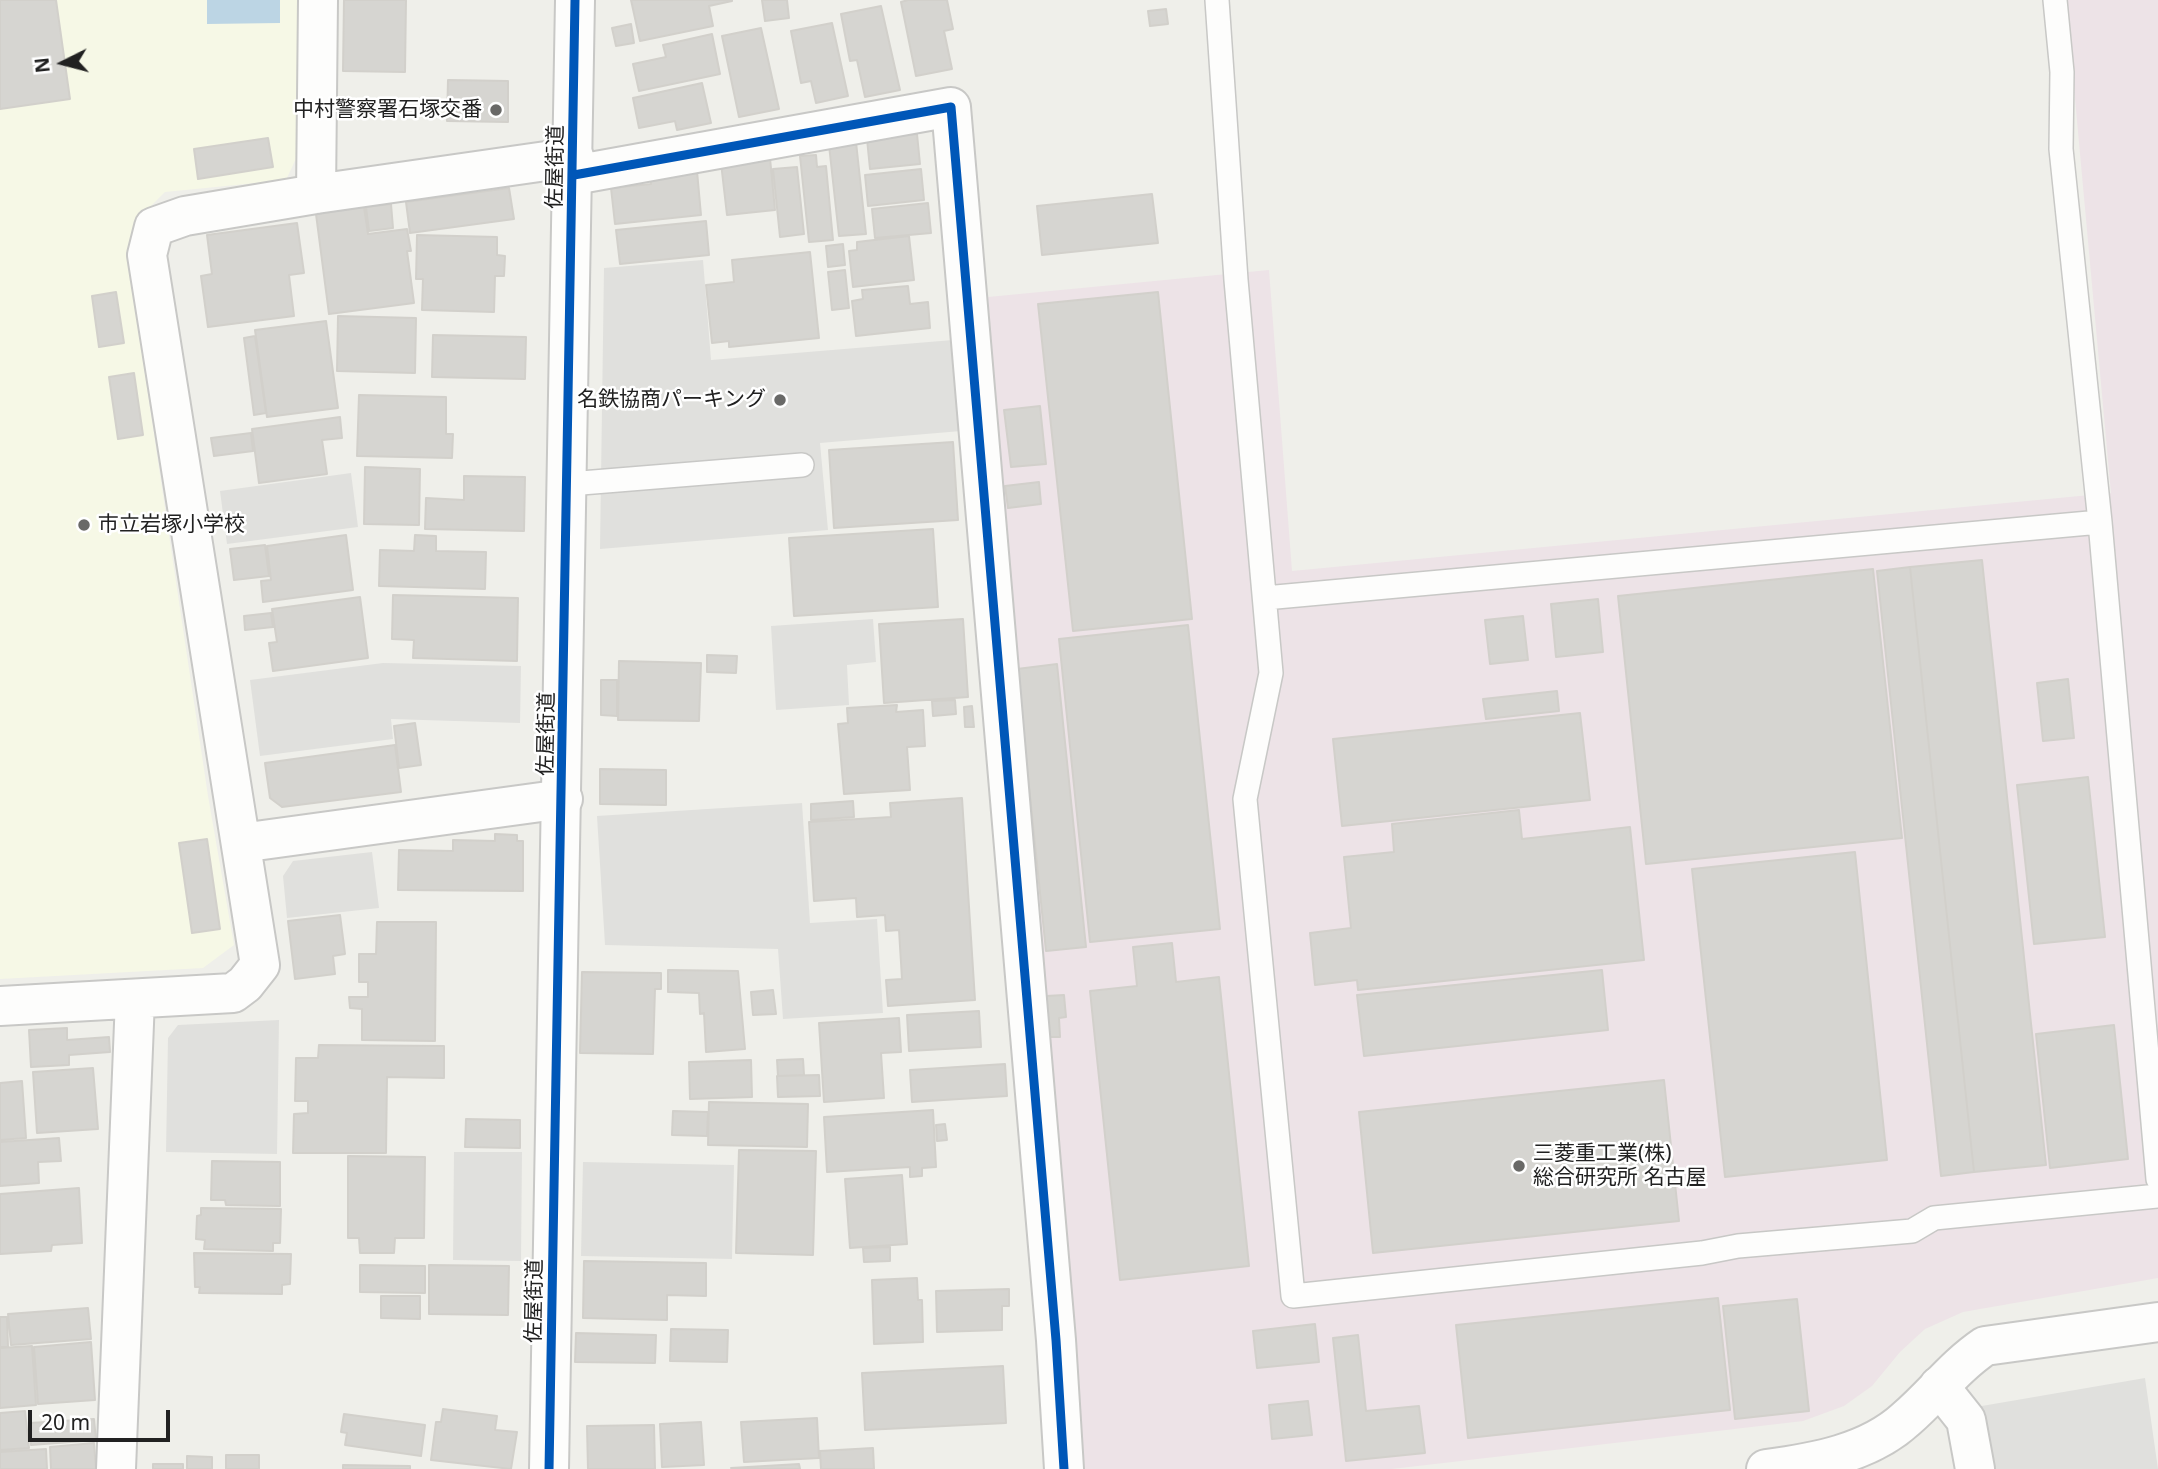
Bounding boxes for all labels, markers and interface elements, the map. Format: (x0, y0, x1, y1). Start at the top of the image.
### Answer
north arrow (28, 28, 98, 98)
text: N (28, 56, 56, 74)
place label: 中村警察署石塚交番 (293, 97, 482, 123)
marker: 中村警察署石塚交番 (488, 102, 504, 118)
street label: 佐屋街道 (543, 125, 569, 209)
place label: 名鉄協商パーキング (577, 387, 766, 413)
marker: 名鉄協商パーキング (772, 392, 788, 408)
place label: 市立岩塚小学校 (98, 512, 245, 538)
marker: 市立岩塚小学校 (76, 517, 92, 533)
street label: 佐屋街道 (534, 692, 560, 776)
place label: 三菱重工業(株) 総合研究所 名古屋 (1533, 1141, 1706, 1191)
marker: 三菱重工業(株) 総合研究所 名古屋 (1511, 1158, 1527, 1174)
street label: 佐屋街道 (522, 1259, 548, 1343)
scale bar (32, 1396, 173, 1440)
text: 20 m (41, 1408, 90, 1436)

